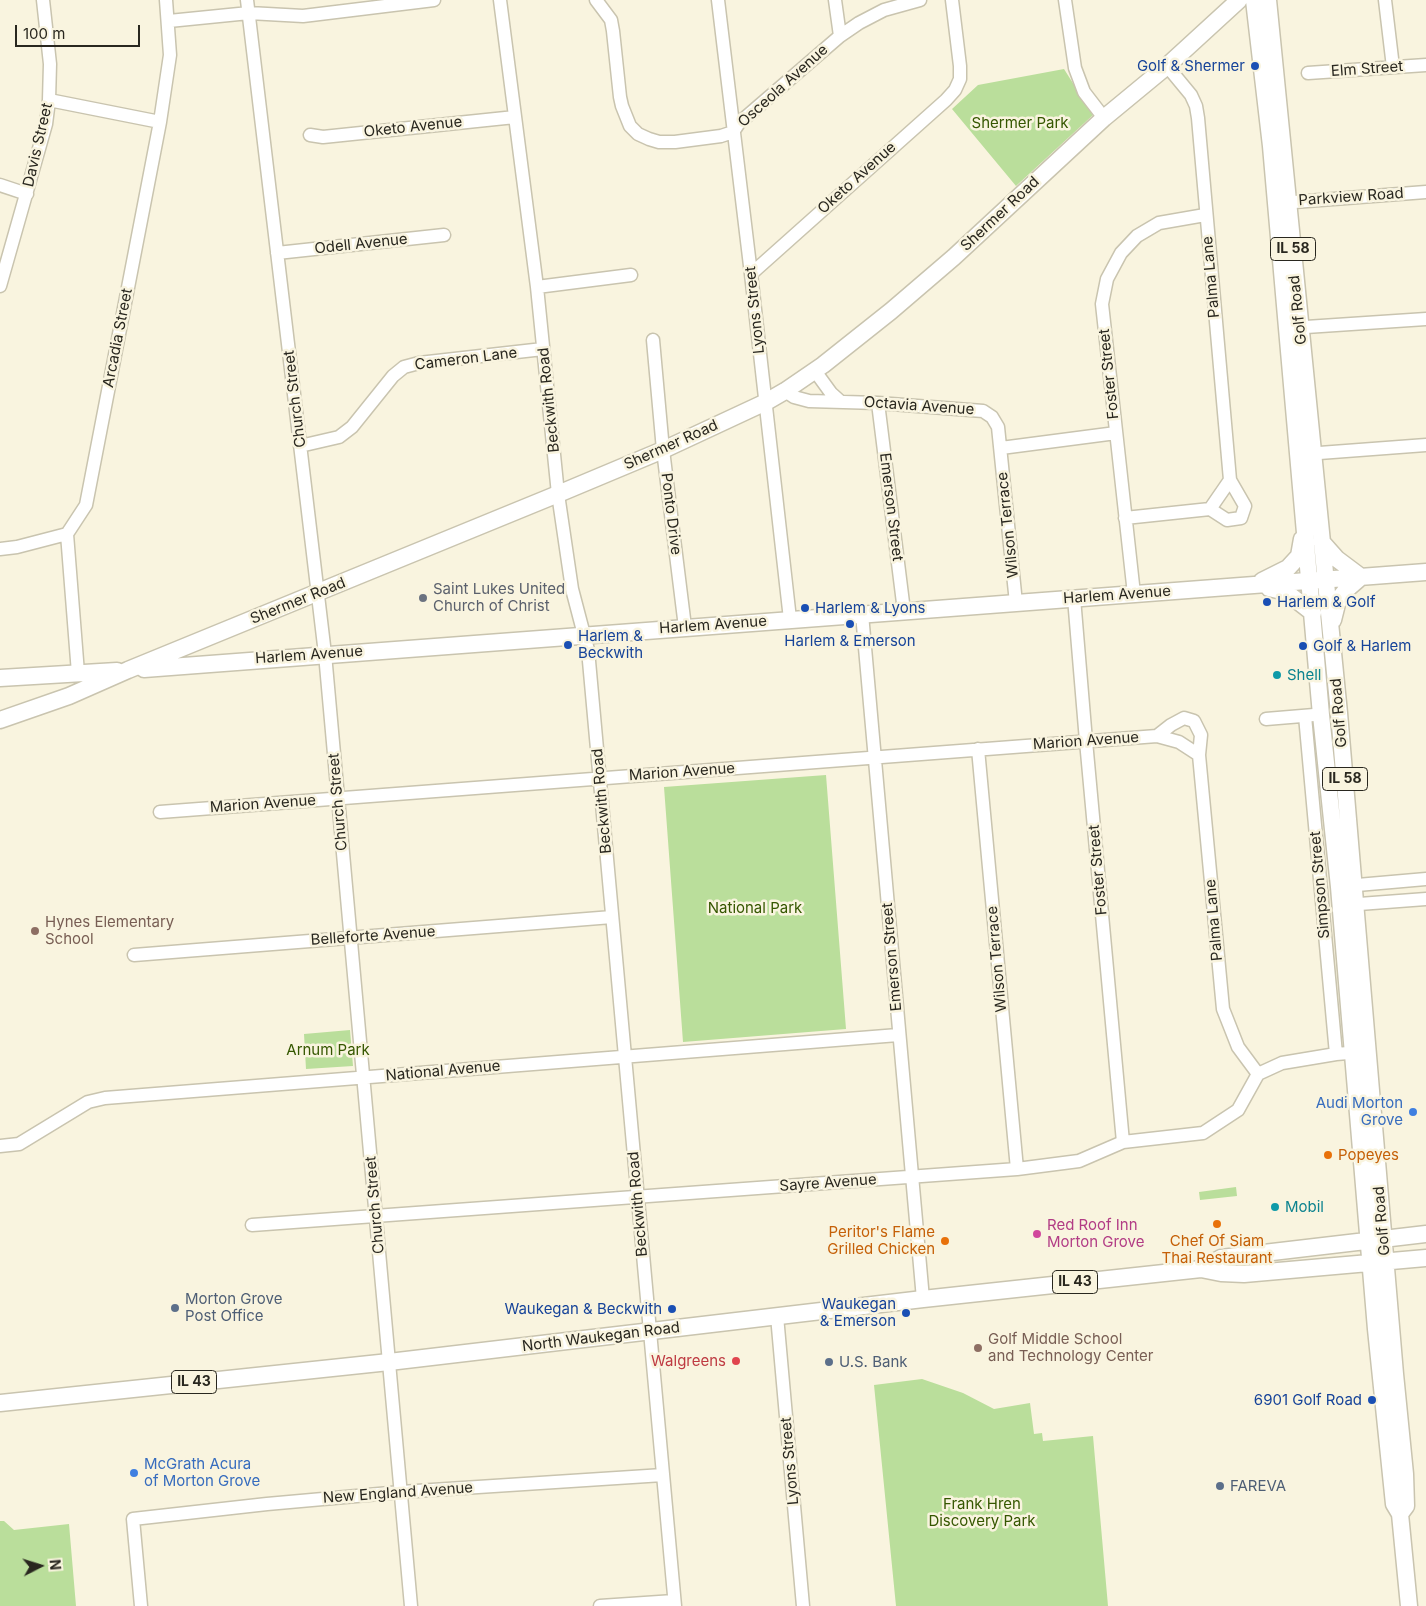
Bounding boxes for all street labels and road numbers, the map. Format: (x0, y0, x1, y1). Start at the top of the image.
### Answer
street label: Osceola Avenue (734, 41, 832, 131)
street label: Elm Street (1330, 57, 1404, 81)
street label: Davis Street (20, 101, 56, 189)
street label: Oketo Avenue (363, 113, 463, 141)
street label: Oketo Avenue (814, 138, 900, 218)
street label: Shermer Road (957, 173, 1043, 255)
street label: Parkview Road (1298, 184, 1404, 210)
street label: Odell Avenue (314, 230, 408, 258)
street label: Palma Lane (1198, 235, 1224, 319)
road number: IL 58 (1270, 238, 1316, 260)
street label: Lyons Street (741, 265, 769, 355)
street label: Golf Road (1285, 274, 1311, 346)
street label: Arcadia Street (100, 287, 136, 389)
street label: Foster Street (1095, 328, 1123, 420)
street label: Cameron Lane (414, 344, 518, 374)
street label: Beckwith Road (535, 347, 563, 453)
street label: Church Street (280, 349, 310, 449)
street label: Octavia Avenue (863, 393, 975, 419)
street label: Shermer Road (621, 416, 721, 474)
street label: Emerson Street (875, 452, 907, 562)
street label: Wilson Terrace (993, 471, 1023, 579)
street label: Ponto Drive (657, 472, 685, 556)
street label: Shermer Road (248, 574, 348, 628)
street label: Harlem Avenue (1063, 582, 1171, 608)
street label: Harlem Avenue (659, 612, 767, 638)
street label: Harlem Avenue (255, 642, 363, 668)
street label: Golf Road (1327, 677, 1351, 749)
street label: Marion Avenue (1032, 728, 1140, 754)
street label: Beckwith Road (588, 748, 616, 854)
street label: Church Street (325, 752, 351, 852)
street label: Marion Avenue (628, 759, 736, 785)
road number: IL 58 (1322, 768, 1368, 791)
street label: Marion Avenue (209, 791, 317, 817)
street label: Foster Street (1085, 824, 1111, 916)
street label: Simpson Street (1306, 830, 1334, 940)
street label: Palma Lane (1201, 878, 1227, 962)
street label: Emerson Street (878, 902, 906, 1012)
street label: Wilson Terrace (983, 905, 1011, 1013)
street label: Belleforte Avenue (310, 923, 436, 949)
street label: National Avenue (385, 1057, 501, 1085)
street label: Beckwith Road (624, 1151, 652, 1257)
street label: Church Street (362, 1155, 388, 1255)
street label: Sayre Avenue (779, 1171, 877, 1195)
street label: Golf Road (1370, 1185, 1394, 1257)
road number: IL 43 (1052, 1270, 1098, 1294)
street label: North Waukegan Road (521, 1318, 681, 1356)
road number: IL 43 (172, 1370, 216, 1394)
street label: Lyons Street (777, 1416, 803, 1506)
street label: New England Avenue (322, 1479, 474, 1507)

